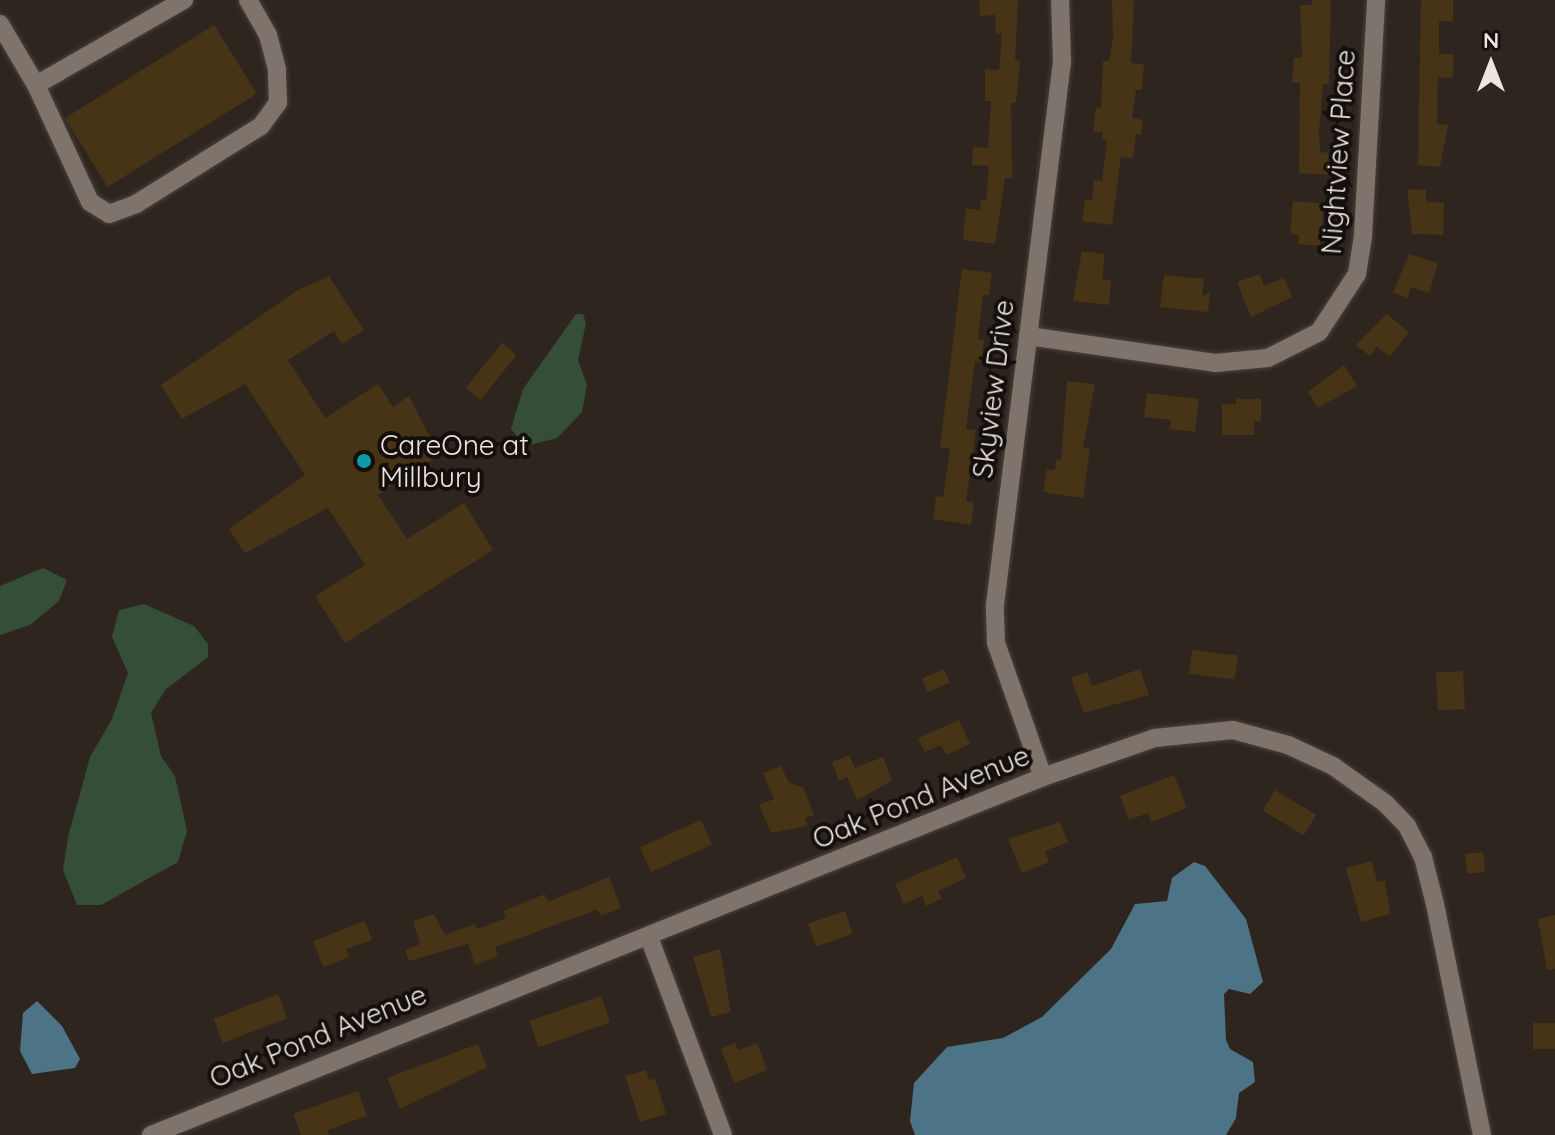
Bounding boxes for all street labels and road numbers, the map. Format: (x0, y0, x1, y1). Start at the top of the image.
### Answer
street label: Nightview Place (1314, 49, 1362, 255)
street label: Skyview Drive (965, 298, 1021, 480)
street label: Oak Pond Avenue (808, 738, 1034, 856)
street label: Oak Pond Avenue (205, 977, 431, 1095)

